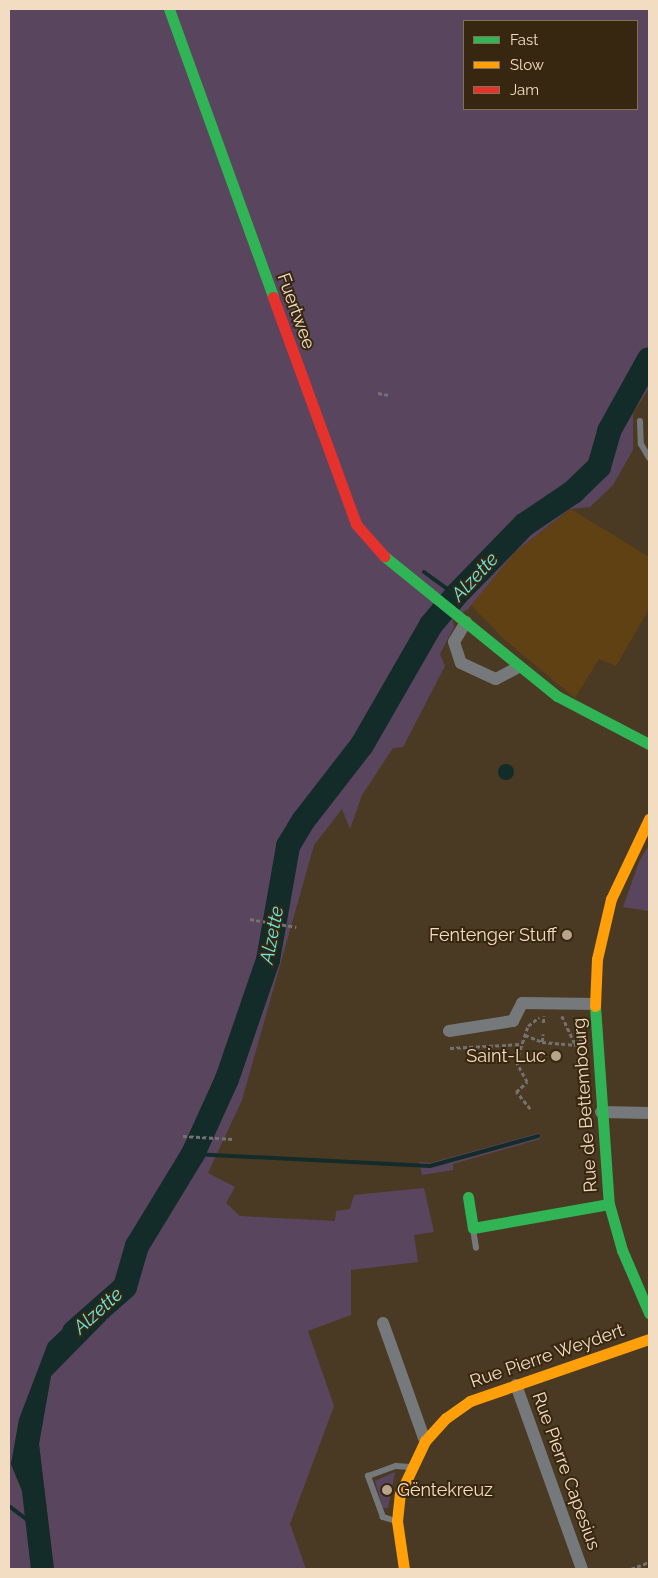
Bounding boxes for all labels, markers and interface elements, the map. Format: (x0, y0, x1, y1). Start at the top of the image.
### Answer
legend (463, 20, 638, 110)
text: Fast (510, 31, 538, 49)
text: Slow (510, 56, 544, 74)
text: Jam (510, 81, 539, 99)
street label: Fuertwee (272, 270, 320, 352)
water label: Alzette (447, 548, 503, 606)
water label: Alzette (255, 904, 289, 966)
place label: Fentenger Stuff (429, 924, 557, 946)
marker: Fentenger Stuff (561, 929, 573, 941)
street label: Rue de Bettembourg (568, 1017, 602, 1193)
place label: Saint-Luc (466, 1045, 546, 1067)
marker: Saint-Luc (550, 1050, 562, 1062)
water label: Alzette (69, 1283, 127, 1339)
street label: Rue Pierre Weydert (467, 1319, 627, 1393)
street label: Rue Pierre Capesius (527, 1389, 605, 1553)
place label: Gëntekreuz (397, 1479, 493, 1501)
marker: Gëntekreuz (381, 1484, 393, 1496)

